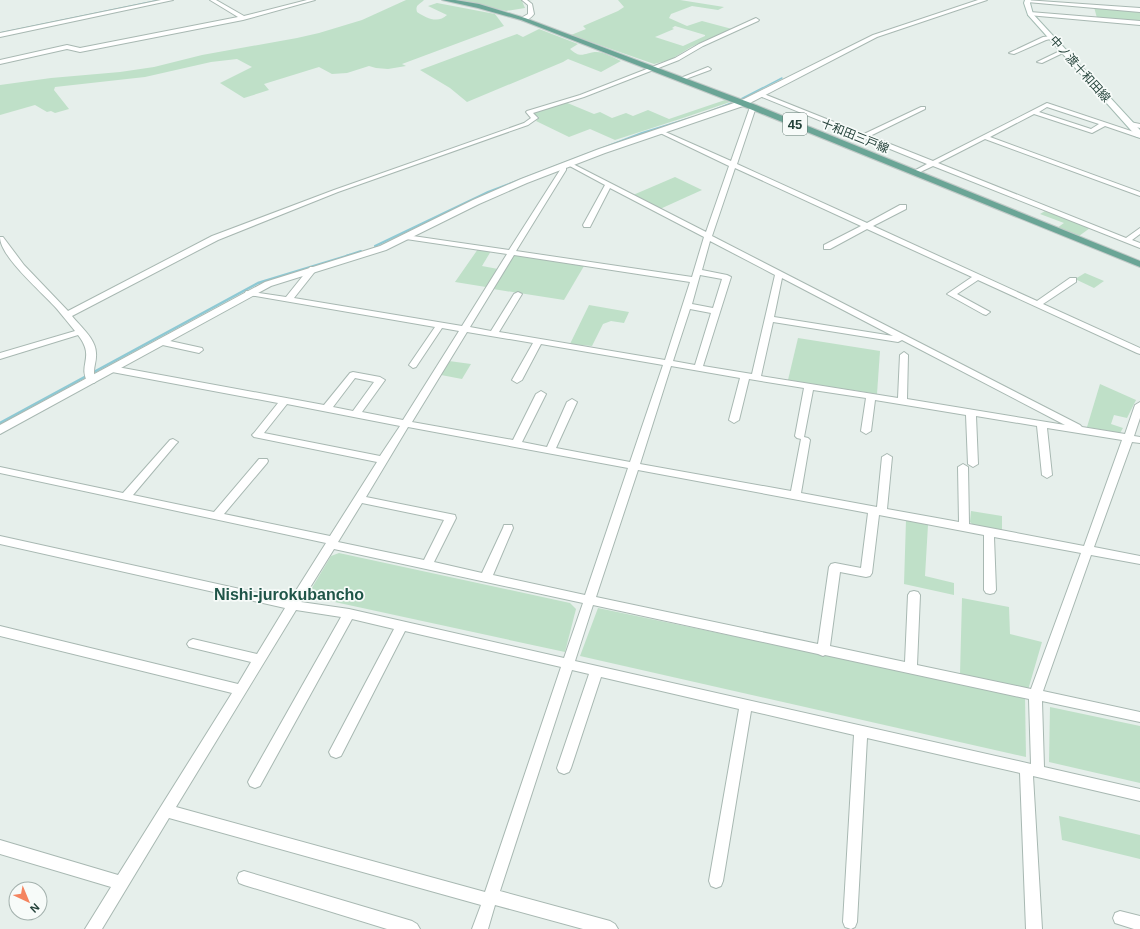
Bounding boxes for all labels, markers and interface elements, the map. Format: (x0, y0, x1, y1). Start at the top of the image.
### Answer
street label: 中ノ渡十和田線 (1047, 33, 1113, 105)
road number: 45 (783, 113, 807, 135)
street label: 十和田三戸線 (819, 116, 891, 156)
district label: Nishi-jurokubancho (214, 586, 364, 603)
north arrow (8, 881, 48, 921)
text: N (28, 901, 42, 915)

